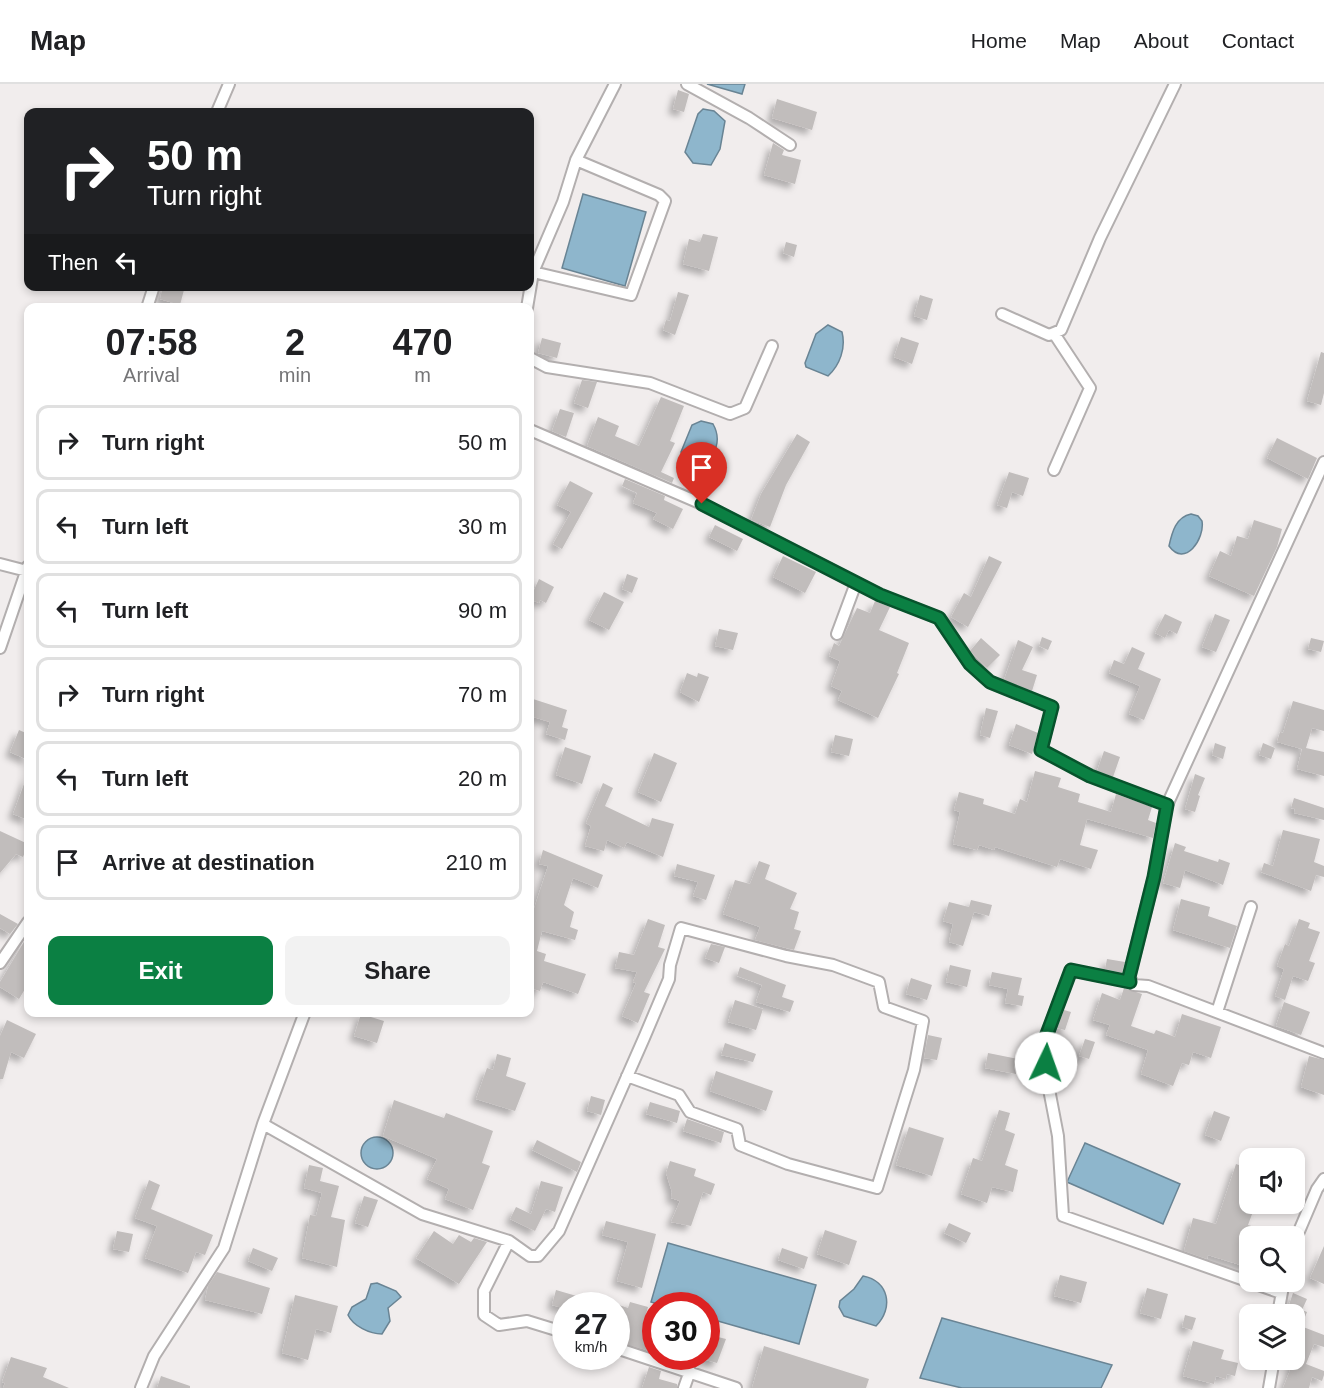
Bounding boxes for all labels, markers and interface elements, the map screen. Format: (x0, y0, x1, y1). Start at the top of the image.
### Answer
text: Map (30, 25, 86, 56)
text: Home (971, 29, 1027, 52)
text: Map (1060, 29, 1101, 52)
text: About (1134, 29, 1189, 52)
text: Contact (1222, 29, 1294, 52)
icon: right (48, 132, 126, 210)
text: 50 m (147, 132, 243, 179)
text: Turn right (147, 181, 262, 211)
icon: left (110, 246, 143, 279)
text: Then (48, 250, 98, 275)
text: 07:58 (105, 322, 197, 363)
text: 2 (285, 322, 305, 363)
text: 470 (392, 322, 453, 363)
text: Arrival (123, 364, 180, 386)
text: min (279, 364, 311, 386)
text: m (414, 364, 431, 386)
icon: right (51, 426, 84, 459)
text: Turn right (102, 430, 204, 455)
text: 50 m (458, 430, 507, 455)
pin (676, 442, 727, 504)
icon: arrive (685, 451, 718, 484)
icon: left (51, 510, 84, 543)
text: Turn left (102, 514, 188, 539)
text: 30 m (458, 514, 507, 539)
icon: left (51, 594, 84, 627)
text: Turn left (102, 598, 188, 623)
text: 90 m (458, 598, 507, 623)
icon: right (51, 678, 84, 711)
text: Turn right (102, 682, 204, 707)
text: 70 m (458, 682, 507, 707)
icon: left (51, 762, 84, 795)
text: Turn left (102, 766, 188, 791)
text: 20 m (458, 766, 507, 791)
icon: arrive (51, 846, 84, 879)
text: Arrive at destination (102, 850, 315, 875)
text: 210 m (446, 850, 507, 875)
button: Exit (48, 936, 273, 1005)
button: Share (285, 936, 510, 1005)
position arrow (1014, 1031, 1078, 1095)
map controls (1239, 1148, 1305, 1370)
button: sound (1239, 1148, 1305, 1214)
button: search (1239, 1226, 1305, 1292)
speed limit sign: 30 (642, 1292, 720, 1370)
button: layers (1239, 1304, 1305, 1370)
text: 27 (574, 1307, 608, 1340)
text: km/h (575, 1338, 607, 1355)

